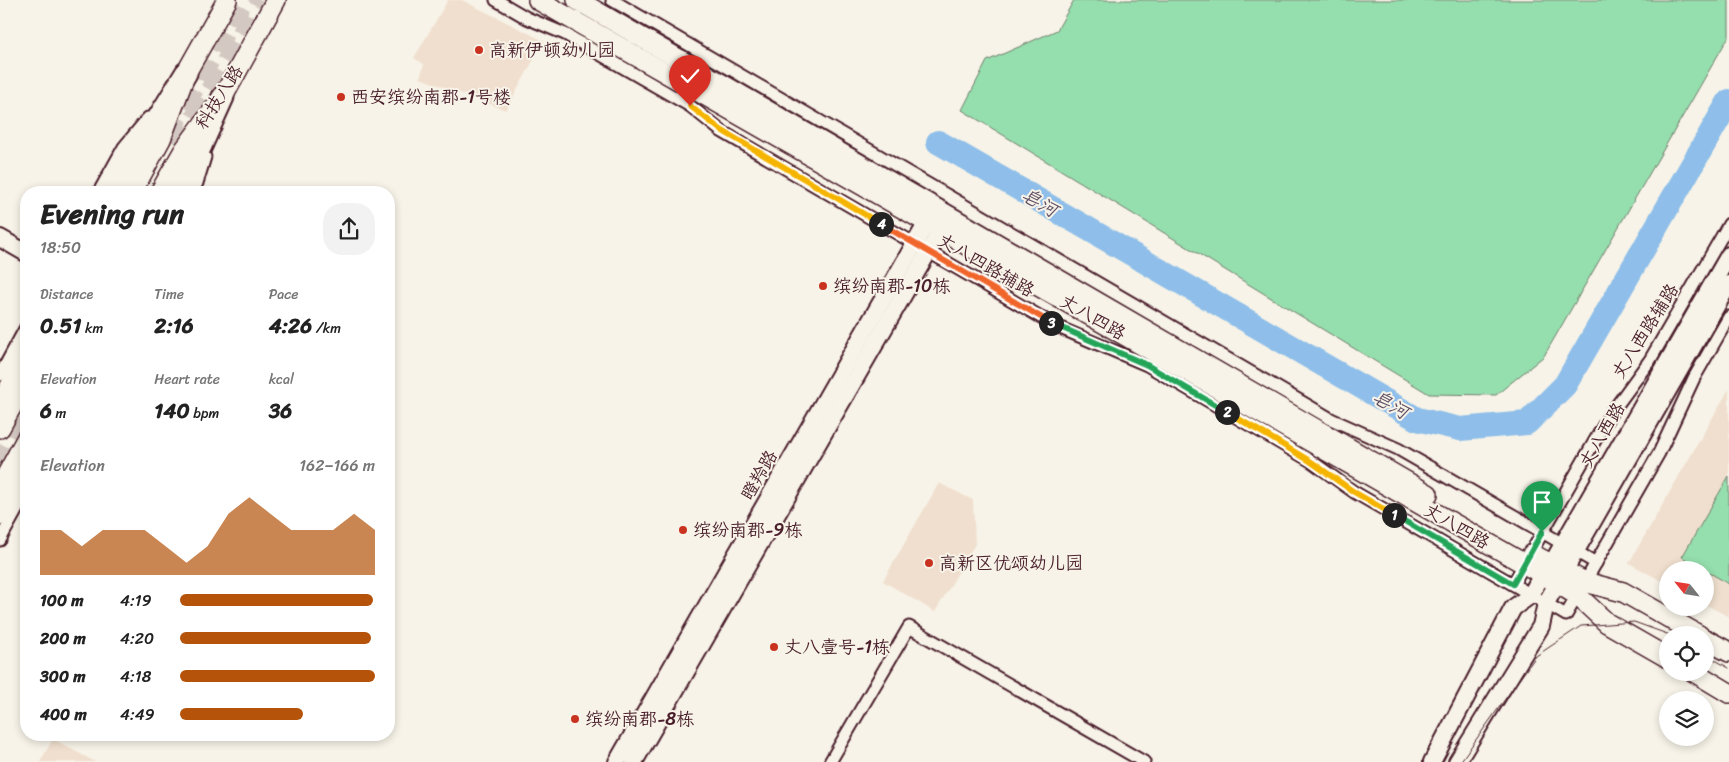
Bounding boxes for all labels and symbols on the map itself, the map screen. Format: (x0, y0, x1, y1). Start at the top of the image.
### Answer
place label: 高新伊顿幼儿园 (489, 34, 615, 66)
marker: 高新伊顿幼儿园 (473, 44, 485, 56)
pin (669, 55, 711, 106)
street label: 科技八路 (186, 58, 252, 136)
place label: 西安缤纷南郡-1号楼 (351, 81, 511, 113)
marker: 西安缤纷南郡-1号楼 (335, 91, 347, 103)
water label: 皂河 (1015, 179, 1067, 228)
pin: 4 (868, 212, 894, 236)
street label: 丈八四路辅路 (931, 224, 1041, 306)
place label: 缤纷南郡-10栋 (833, 270, 950, 302)
street label: 丈八西路辅路 (1603, 277, 1687, 385)
marker: 缤纷南郡-10栋 (817, 280, 829, 292)
street label: 丈八四路 (1054, 285, 1132, 349)
pin: 3 (1038, 310, 1064, 336)
water label: 皂河 (1366, 381, 1418, 430)
street label: 丈八西路 (1570, 396, 1634, 474)
pin: 2 (1214, 400, 1240, 424)
street label: 瞪羚路 (732, 444, 786, 506)
pin (1521, 481, 1563, 532)
street label: 丈八四路 (1418, 494, 1496, 558)
pin: 1 (1382, 502, 1406, 528)
place label: 缤纷南郡-9栋 (693, 514, 802, 546)
marker: 缤纷南郡-9栋 (677, 524, 689, 536)
place label: 高新区优颂幼儿园 (939, 547, 1083, 579)
marker: 高新区优颂幼儿园 (923, 557, 935, 569)
north arrow (1659, 561, 1714, 616)
place label: 丈八壹号-1栋 (784, 631, 890, 663)
marker: 丈八壹号-1栋 (768, 641, 780, 653)
place label: 缤纷南郡-8栋 (585, 703, 694, 735)
marker: 缤纷南郡-8栋 (569, 713, 581, 725)

